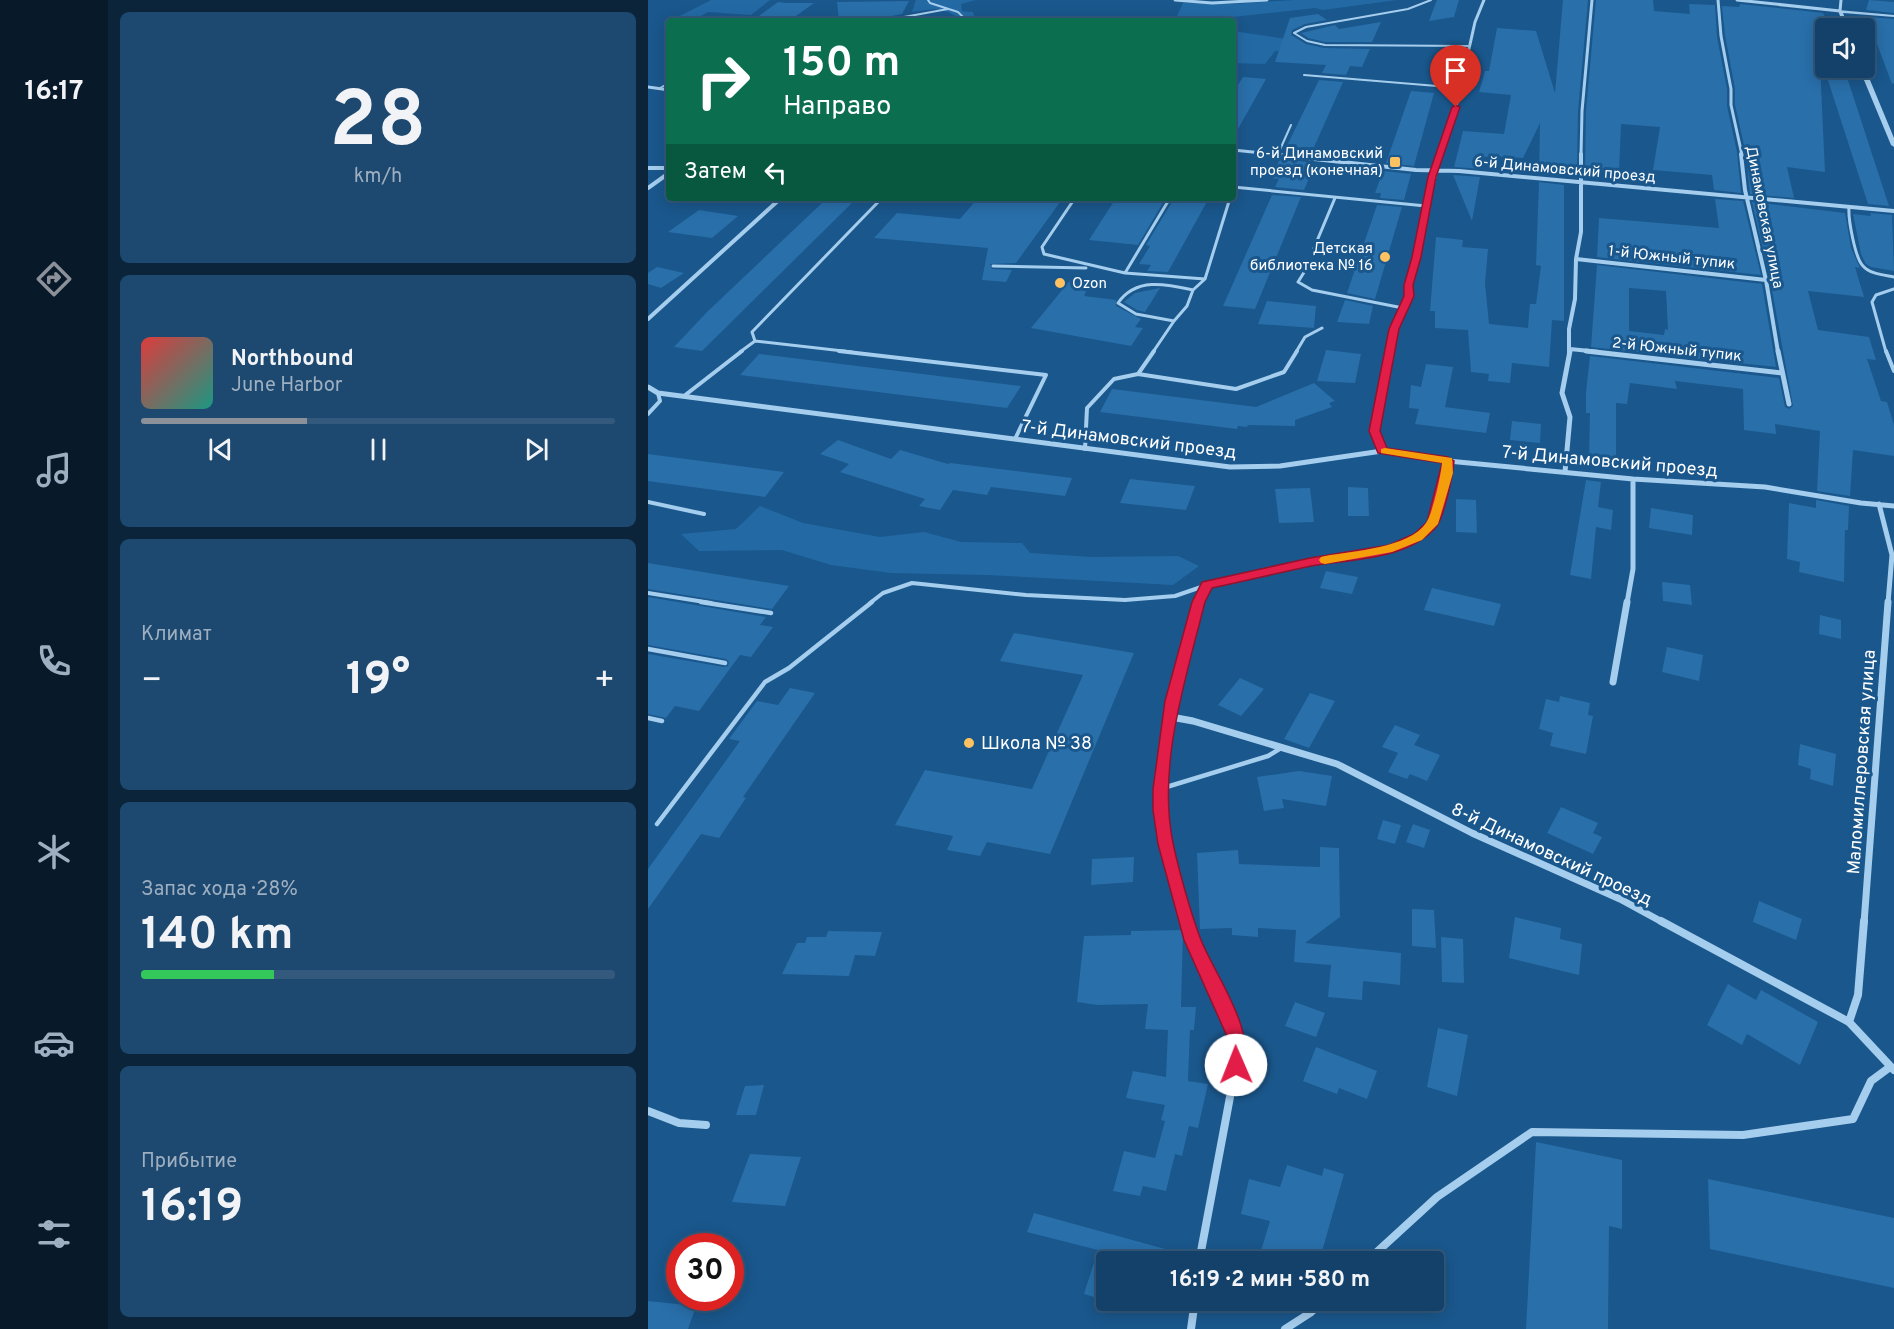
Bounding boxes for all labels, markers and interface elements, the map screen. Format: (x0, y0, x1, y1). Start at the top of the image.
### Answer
map controls (1815, 18, 1875, 78)
button: sound (1815, 18, 1875, 78)
text: 150 m (783, 38, 900, 91)
icon: right (684, 42, 762, 120)
pin (1430, 45, 1481, 107)
icon: arrive (1439, 54, 1472, 87)
text: 16:17 (24, 75, 84, 109)
text: 28 (330, 75, 426, 174)
text: Направо (783, 90, 891, 124)
street label: Динамовская улица (1740, 144, 1787, 290)
place label: 6-й Динамовский проезд (конечная) (1250, 145, 1383, 181)
street label: 6-й Динамовский проезд (1473, 153, 1657, 188)
marker: 6-й Динамовский проезд (конечная) (1388, 155, 1402, 169)
icon: left (759, 156, 792, 189)
text: Затем (684, 159, 747, 186)
text: km/h (354, 164, 402, 190)
place label: Детская библиотека № 16 (1250, 240, 1373, 276)
street label: 1-й Южный тупик (1607, 242, 1736, 275)
marker: Детская библиотека № 16 (1378, 250, 1392, 264)
icon: directions (33, 258, 75, 300)
place label: Ozon (1072, 275, 1107, 294)
marker: Ozon (1053, 276, 1067, 290)
street label: 2-й Южный тупик (1611, 334, 1743, 367)
text: Northbound (231, 346, 354, 373)
text: June Harbor (231, 373, 343, 399)
street label: 7-й Динамовский проезд (1020, 416, 1238, 465)
icon: previous (204, 433, 237, 466)
icon: pause (362, 433, 395, 466)
icon: next (520, 433, 553, 466)
street label: 7-й Динамовский проезд (1501, 442, 1719, 483)
icon: music (33, 449, 75, 491)
text: Климат (141, 622, 212, 648)
icon: phone (33, 640, 75, 682)
street label: Маломиллеровская улица (1843, 649, 1882, 875)
text: 19° (346, 653, 410, 710)
text: − (141, 661, 162, 703)
text: + (594, 661, 615, 703)
place label: Школа № 38 (981, 733, 1092, 756)
marker: Школа № 38 (962, 736, 976, 750)
street label: 8-й Динамовский проезд (1447, 799, 1656, 912)
icon: climate (33, 831, 75, 873)
text: Запас хода · 28% (141, 877, 298, 903)
text: 140 km (141, 908, 293, 965)
icon: car (33, 1022, 75, 1064)
position arrow (1204, 1033, 1268, 1097)
text: Прибытие (141, 1149, 237, 1175)
text: 16:19 (141, 1180, 243, 1237)
icon: filters (33, 1213, 75, 1255)
speed limit sign: 30 (666, 1233, 744, 1311)
text: 16:19 · 2 мин · 580 m (1170, 1267, 1370, 1294)

